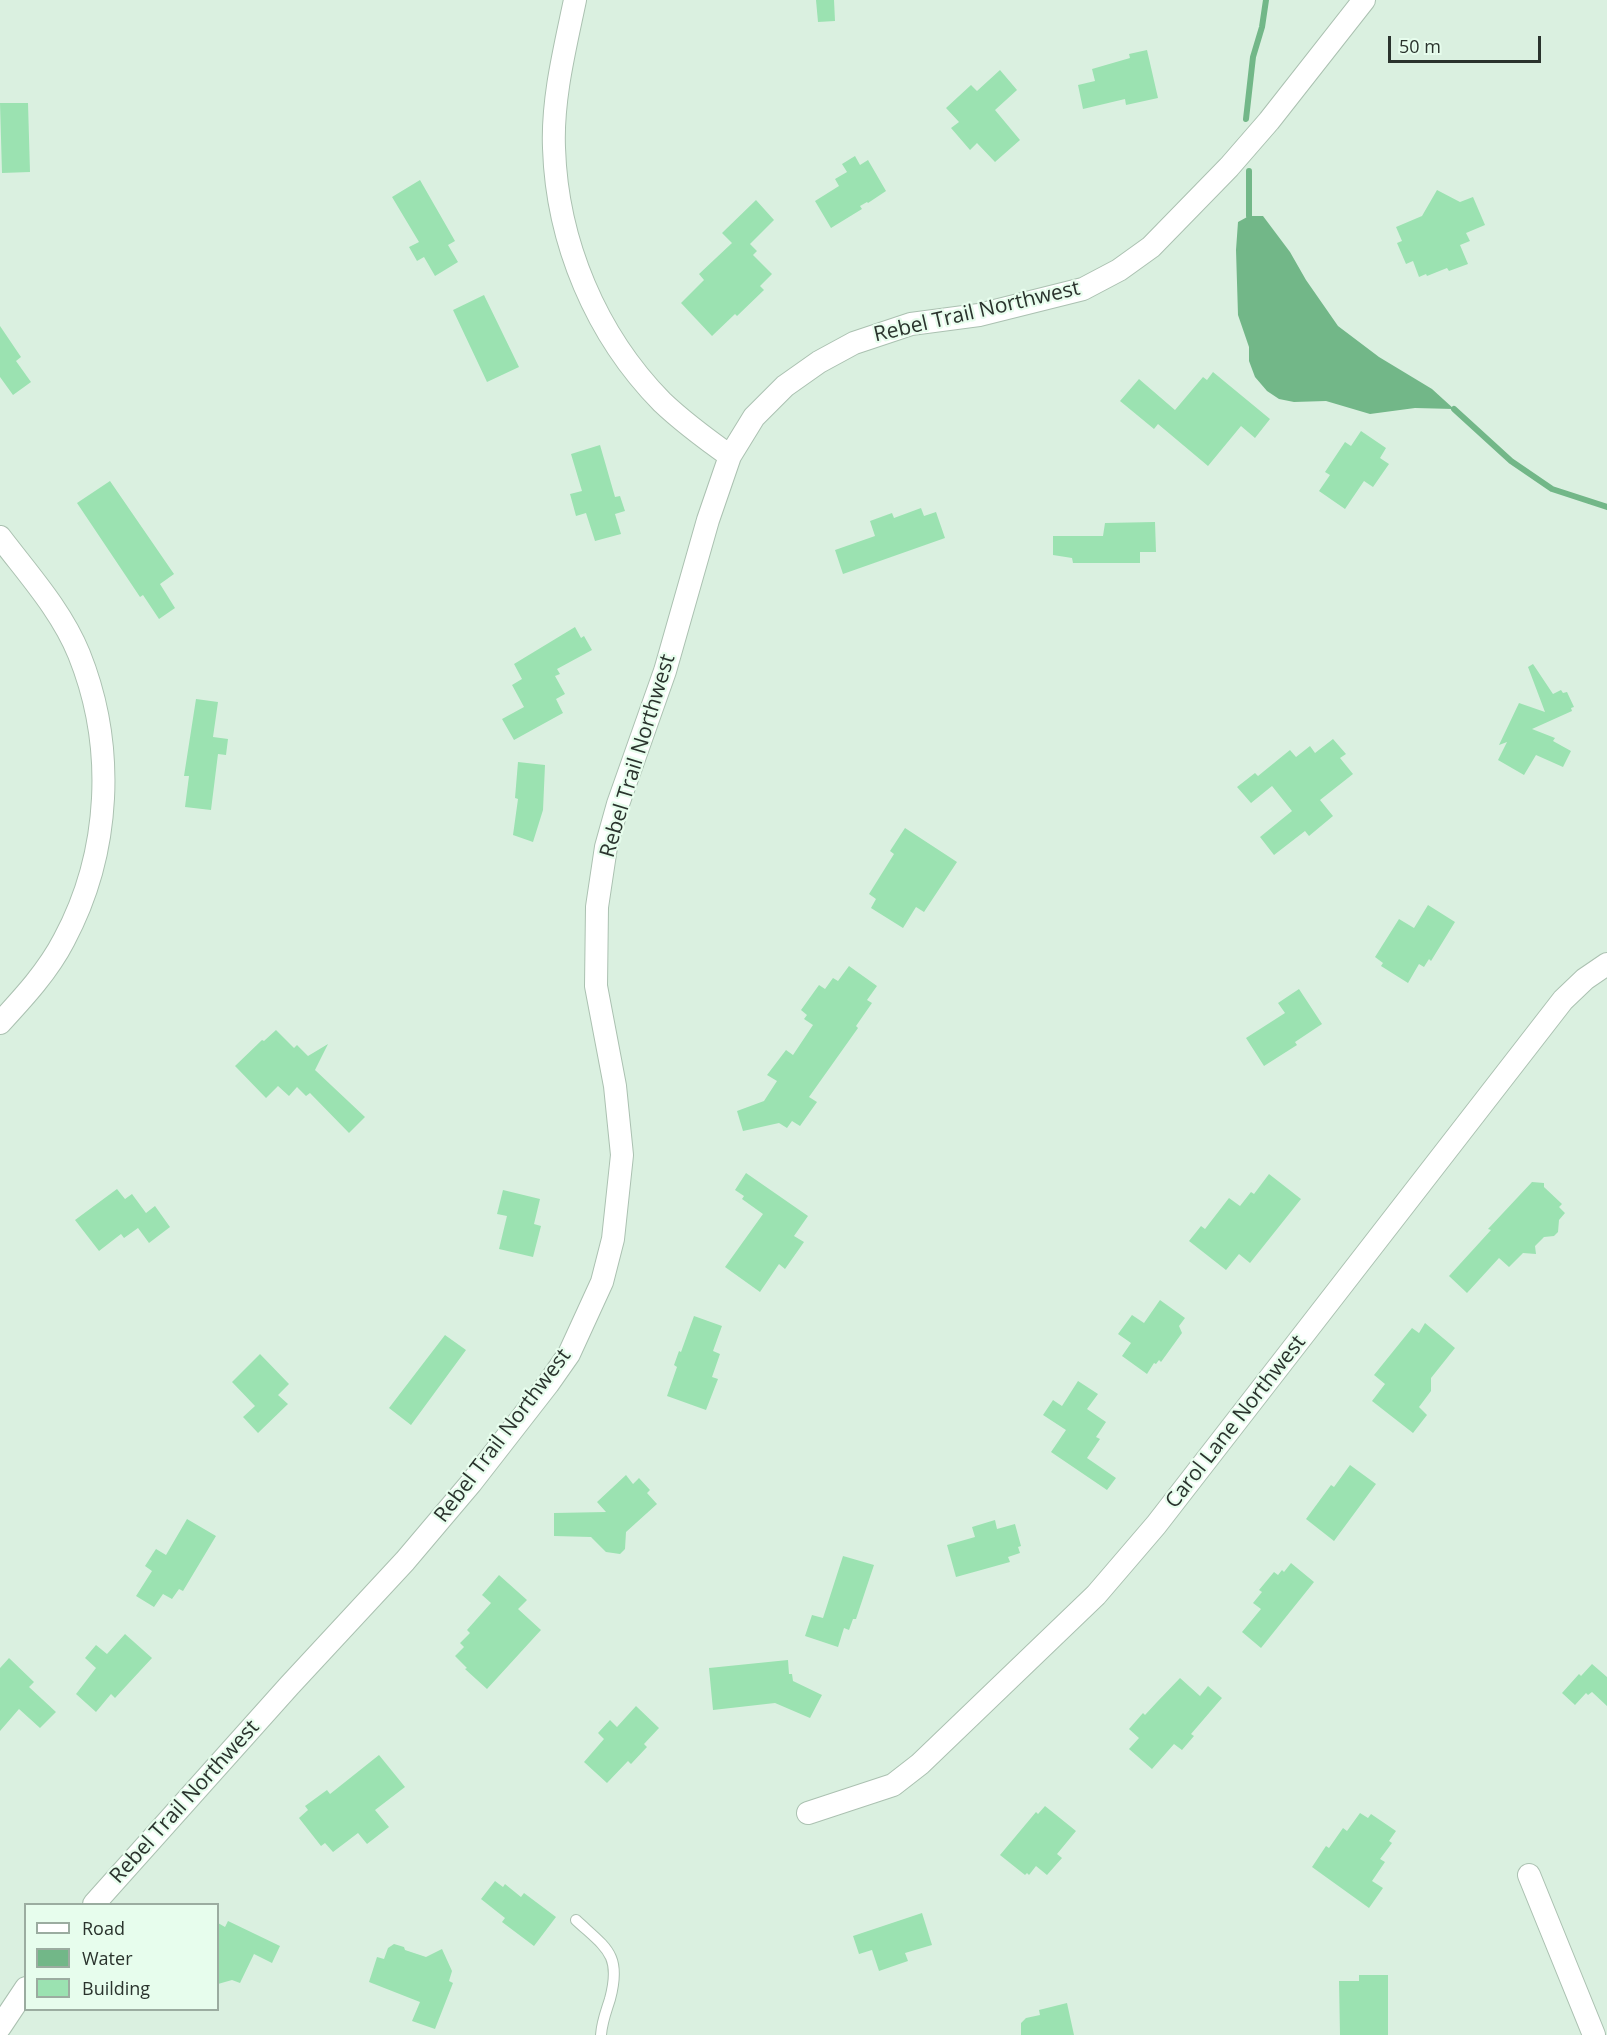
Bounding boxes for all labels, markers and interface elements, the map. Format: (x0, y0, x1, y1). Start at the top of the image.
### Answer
scale bar (1391, 24, 1544, 62)
text: 50 m (1399, 34, 1441, 58)
street label: Rebel Trail Northwest (871, 276, 1083, 348)
street label: Rebel Trail Northwest (595, 651, 681, 861)
street label: Carol Lane Northwest (1161, 1330, 1311, 1514)
street label: Rebel Trail Northwest (429, 1344, 577, 1528)
street label: Rebel Trail Northwest (105, 1715, 265, 1889)
legend (24, 1903, 219, 2011)
text: Road (82, 1916, 125, 1940)
text: Water (82, 1946, 133, 1970)
text: Building (82, 1976, 150, 2000)

